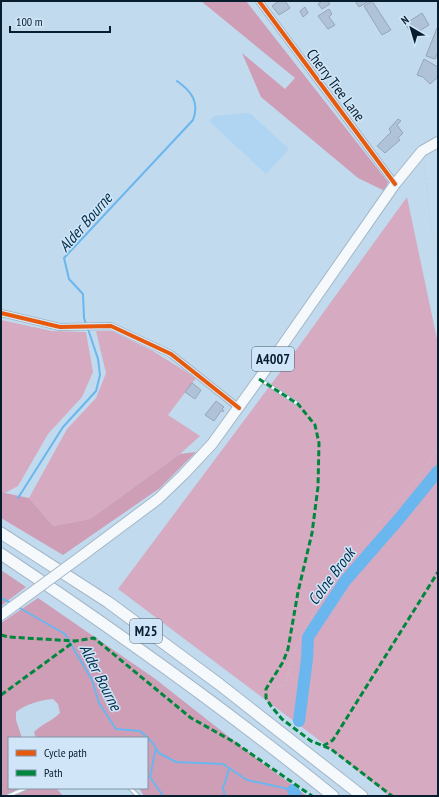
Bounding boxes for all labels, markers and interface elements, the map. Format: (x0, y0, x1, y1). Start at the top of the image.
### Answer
scale bar (10, 8, 110, 34)
north arrow (391, 8, 431, 48)
text: N (398, 13, 412, 27)
text: 100 m (16, 14, 43, 29)
street label: Cherry Tree Lane (303, 45, 369, 125)
water label: Alder Bourne (54, 187, 117, 256)
road number: A4007 (252, 347, 294, 371)
water label: Colne Brook (303, 542, 360, 609)
road number: M25 (130, 619, 162, 643)
water label: Alder Bourne (76, 640, 127, 715)
legend (8, 737, 148, 789)
text: Cycle path (44, 745, 87, 760)
text: Path (44, 765, 62, 780)

